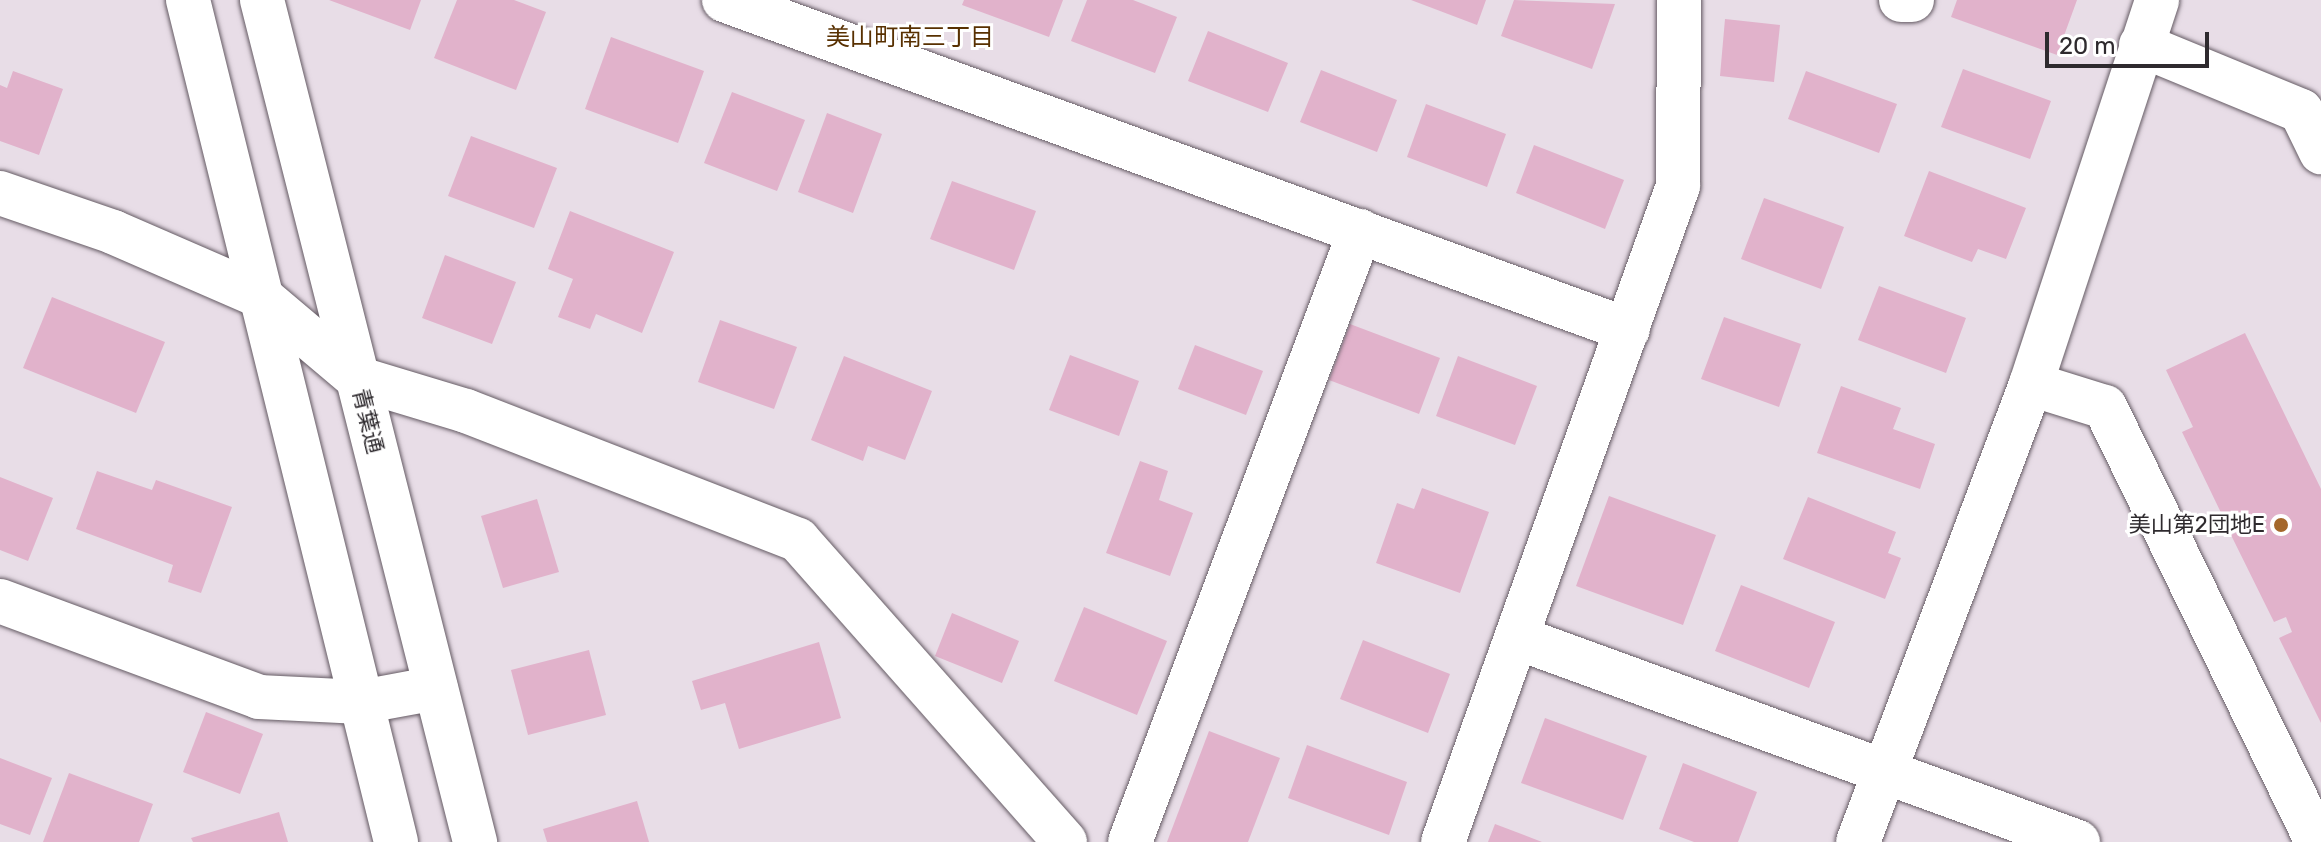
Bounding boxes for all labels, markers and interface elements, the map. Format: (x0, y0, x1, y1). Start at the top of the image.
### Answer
scale bar (2049, 16, 2213, 66)
district label: 美山町南三丁目 (826, 24, 994, 52)
text: 20 m (2059, 32, 2116, 60)
street label: 青葉通 (347, 386, 389, 456)
place label: 美山第2団地E (2129, 512, 2265, 538)
marker: 美山第2団地E (2272, 516, 2290, 534)

